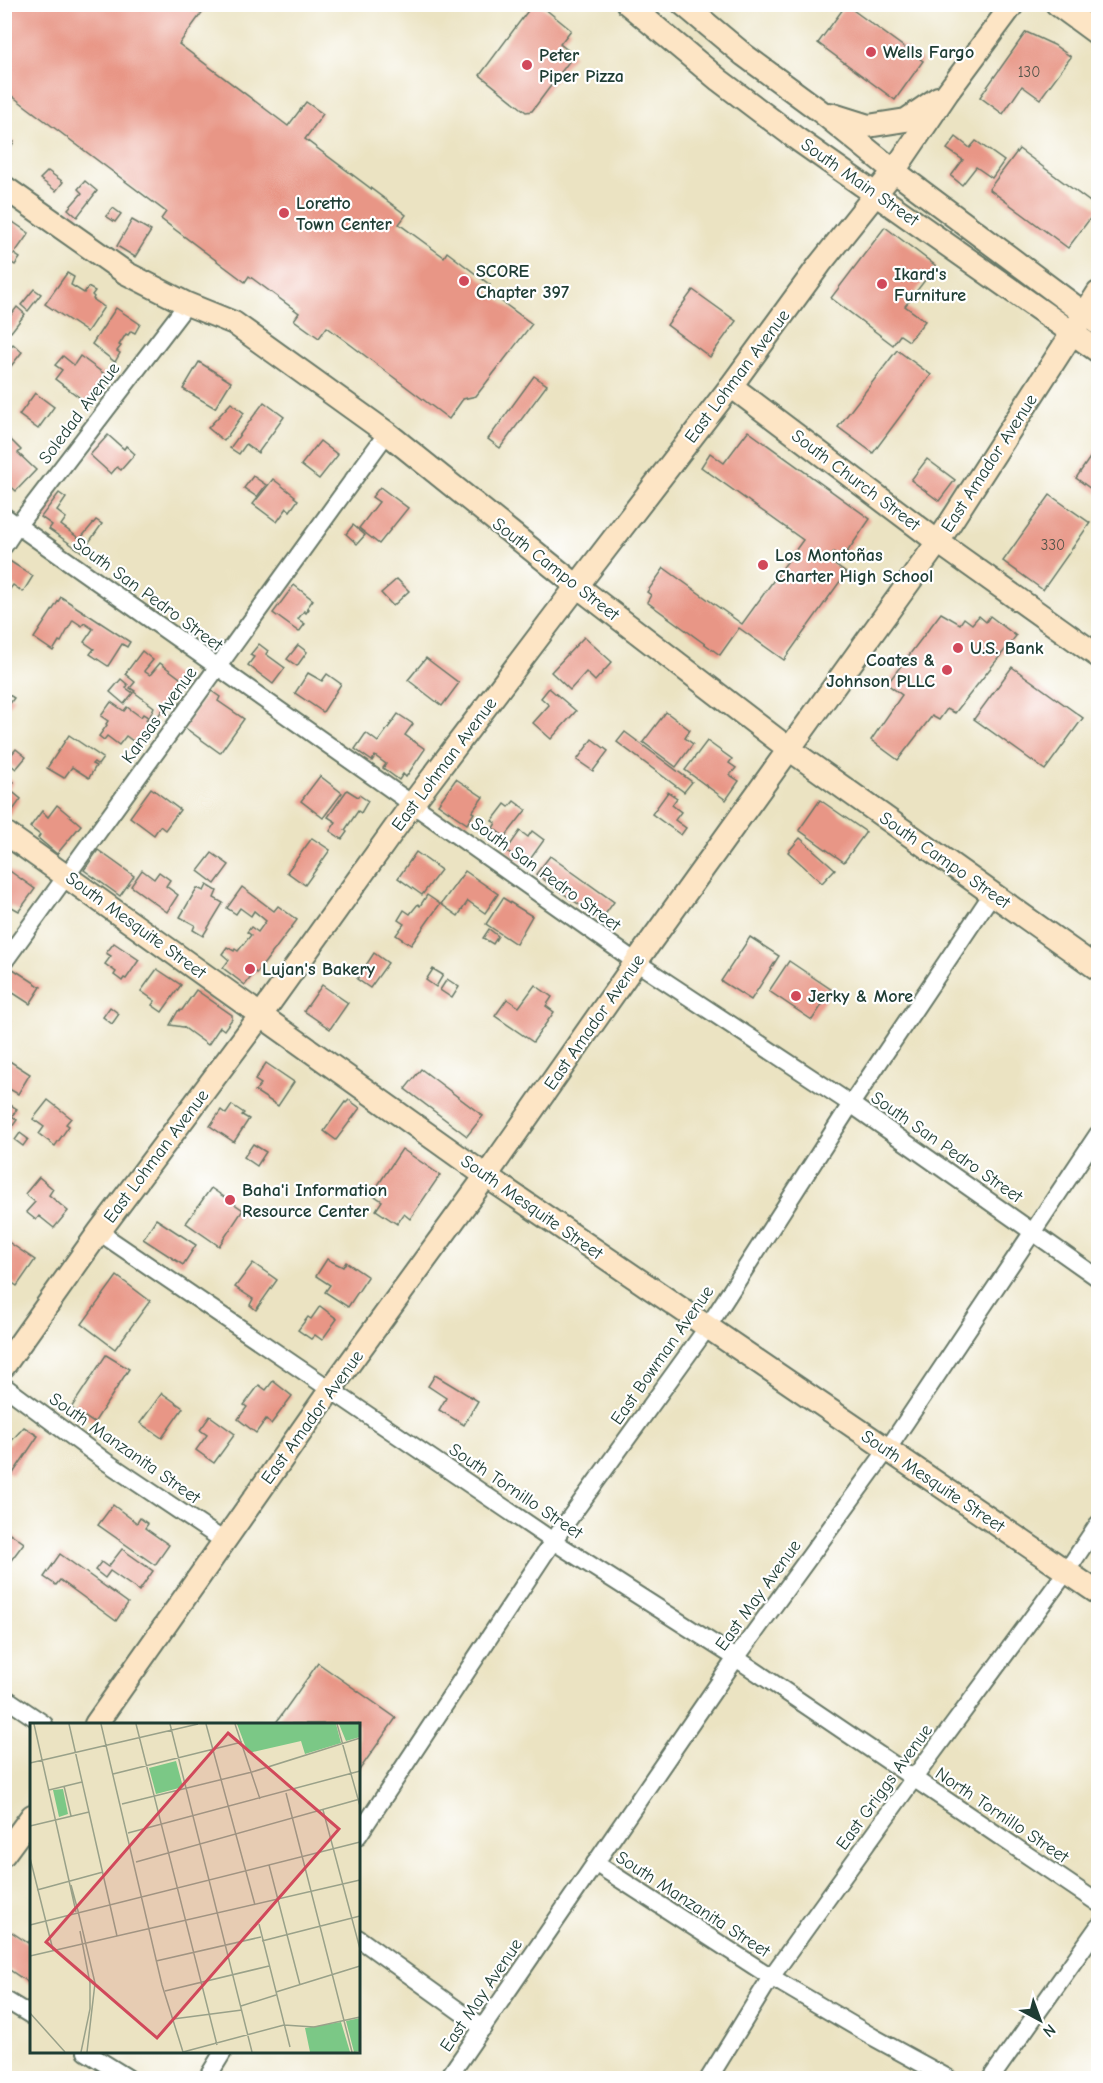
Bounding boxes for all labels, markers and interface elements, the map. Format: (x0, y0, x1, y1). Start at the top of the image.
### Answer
place label: Wells Fargo (883, 42, 974, 63)
place label: Peter Piper Pizza (539, 45, 624, 87)
marker: Wells Fargo (864, 45, 878, 59)
marker: Peter Piper Pizza (520, 58, 534, 72)
house number: 130 (1018, 63, 1040, 81)
street label: South Main Street (797, 134, 923, 231)
place label: Loretto Town Center (296, 193, 392, 235)
marker: Loretto Town Center (277, 206, 291, 220)
place label: SCORE Chapter 397 (476, 261, 569, 303)
place label: Ikard's Furniture (894, 264, 966, 306)
marker: SCORE Chapter 397 (457, 274, 471, 288)
marker: Ikard's Furniture (875, 277, 889, 291)
street label: East Lohman Avenue (680, 305, 794, 447)
street label: Soledad Avenue (34, 358, 124, 468)
street label: East Amador Avenue (937, 390, 1042, 536)
street label: South Church Street (787, 425, 925, 536)
street label: South Campo Street (488, 513, 624, 626)
street label: South San Pedro Street (69, 533, 227, 656)
house number: 330 (1041, 536, 1065, 554)
place label: Los Montoñas Charter High School (775, 545, 933, 587)
marker: Los Montoñas Charter High School (756, 558, 770, 572)
place label: U.S. Bank (970, 638, 1044, 659)
marker: U.S. Bank (951, 641, 965, 655)
place label: Coates & Johnson PLLC (826, 650, 935, 692)
street label: Kansas Avenue (117, 663, 202, 768)
marker: Coates & Johnson PLLC (940, 663, 954, 677)
street label: East Lohman Avenue (387, 693, 501, 835)
street label: South Campo Street (875, 807, 1015, 914)
street label: South San Pedro Street (467, 813, 625, 936)
street label: South Mesquite Street (61, 867, 211, 984)
street label: East Amador Avenue (540, 951, 649, 1094)
place label: Lujan's Bakery (262, 959, 376, 980)
marker: Lujan's Bakery (243, 962, 257, 976)
place label: Jerky & More (808, 986, 913, 1007)
marker: Jerky & More (789, 989, 803, 1003)
street label: East Lohman Avenue (99, 1085, 213, 1227)
street label: South San Pedro Street (867, 1087, 1027, 1208)
street label: South Mesquite Street (457, 1151, 607, 1265)
place label: Baha'i Information Resource Center (242, 1180, 387, 1222)
marker: Baha'i Information Resource Center (223, 1193, 237, 1207)
street label: East Bowman Avenue (606, 1282, 718, 1429)
street label: East Amador Avenue (257, 1346, 368, 1488)
street label: South Manzanita Street (45, 1388, 205, 1509)
street label: South Mesquite Street (857, 1426, 1009, 1538)
street label: South Tornillo Street (445, 1439, 587, 1544)
street label: East May Avenue (711, 1536, 806, 1655)
street label: East Griggs Avenue (832, 1720, 937, 1854)
inset map (30, 1723, 360, 2053)
street label: North Tornillo Street (931, 1763, 1073, 1868)
street label: South Manzanita Street (612, 1847, 774, 1963)
street label: East May Avenue (436, 1935, 527, 2056)
north arrow (1010, 1990, 1070, 2050)
text: N (1039, 2020, 1059, 2041)

